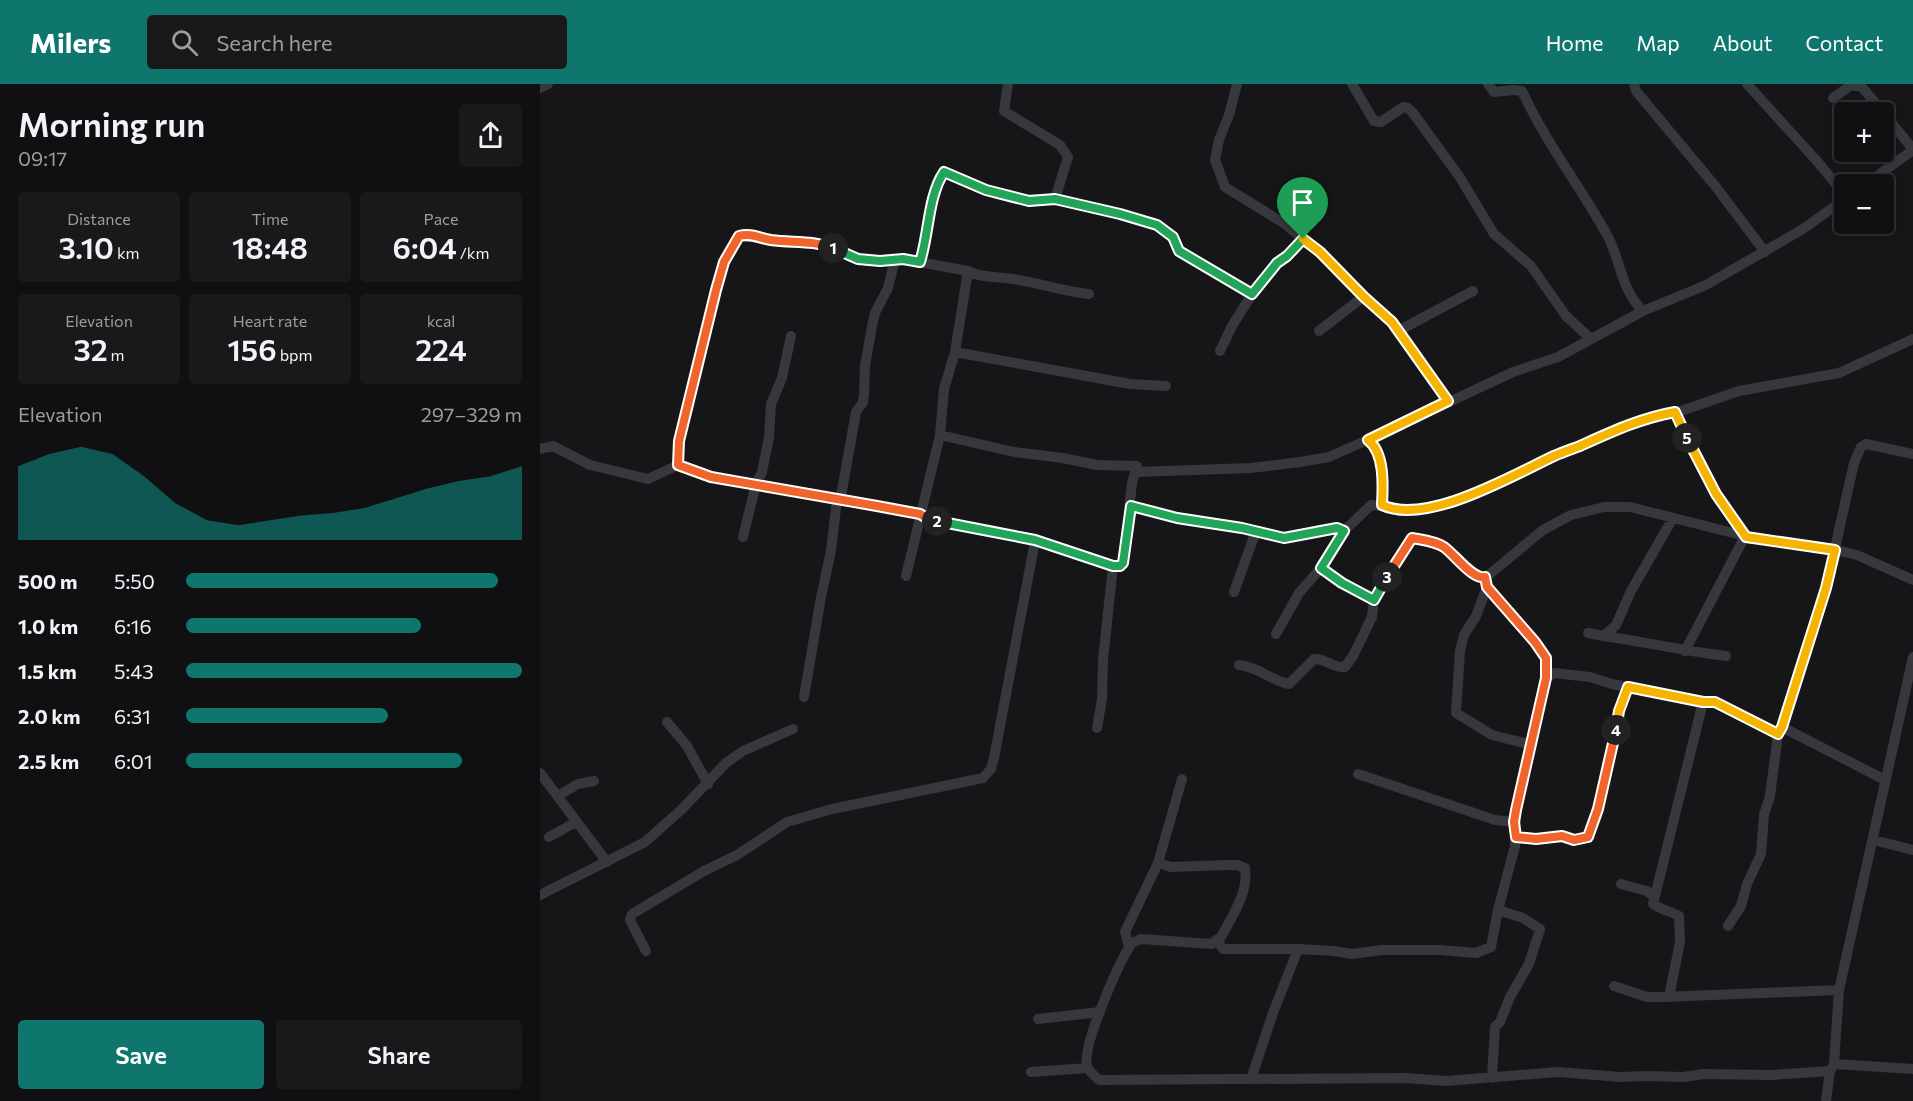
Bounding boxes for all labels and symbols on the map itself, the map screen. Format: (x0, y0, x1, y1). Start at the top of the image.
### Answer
pin (1277, 177, 1328, 239)
pin: 1 (818, 233, 848, 263)
pin: 5 (1672, 423, 1702, 453)
pin: 2 (922, 506, 952, 536)
pin: 3 (1372, 562, 1402, 592)
pin: 4 (1601, 715, 1631, 745)

